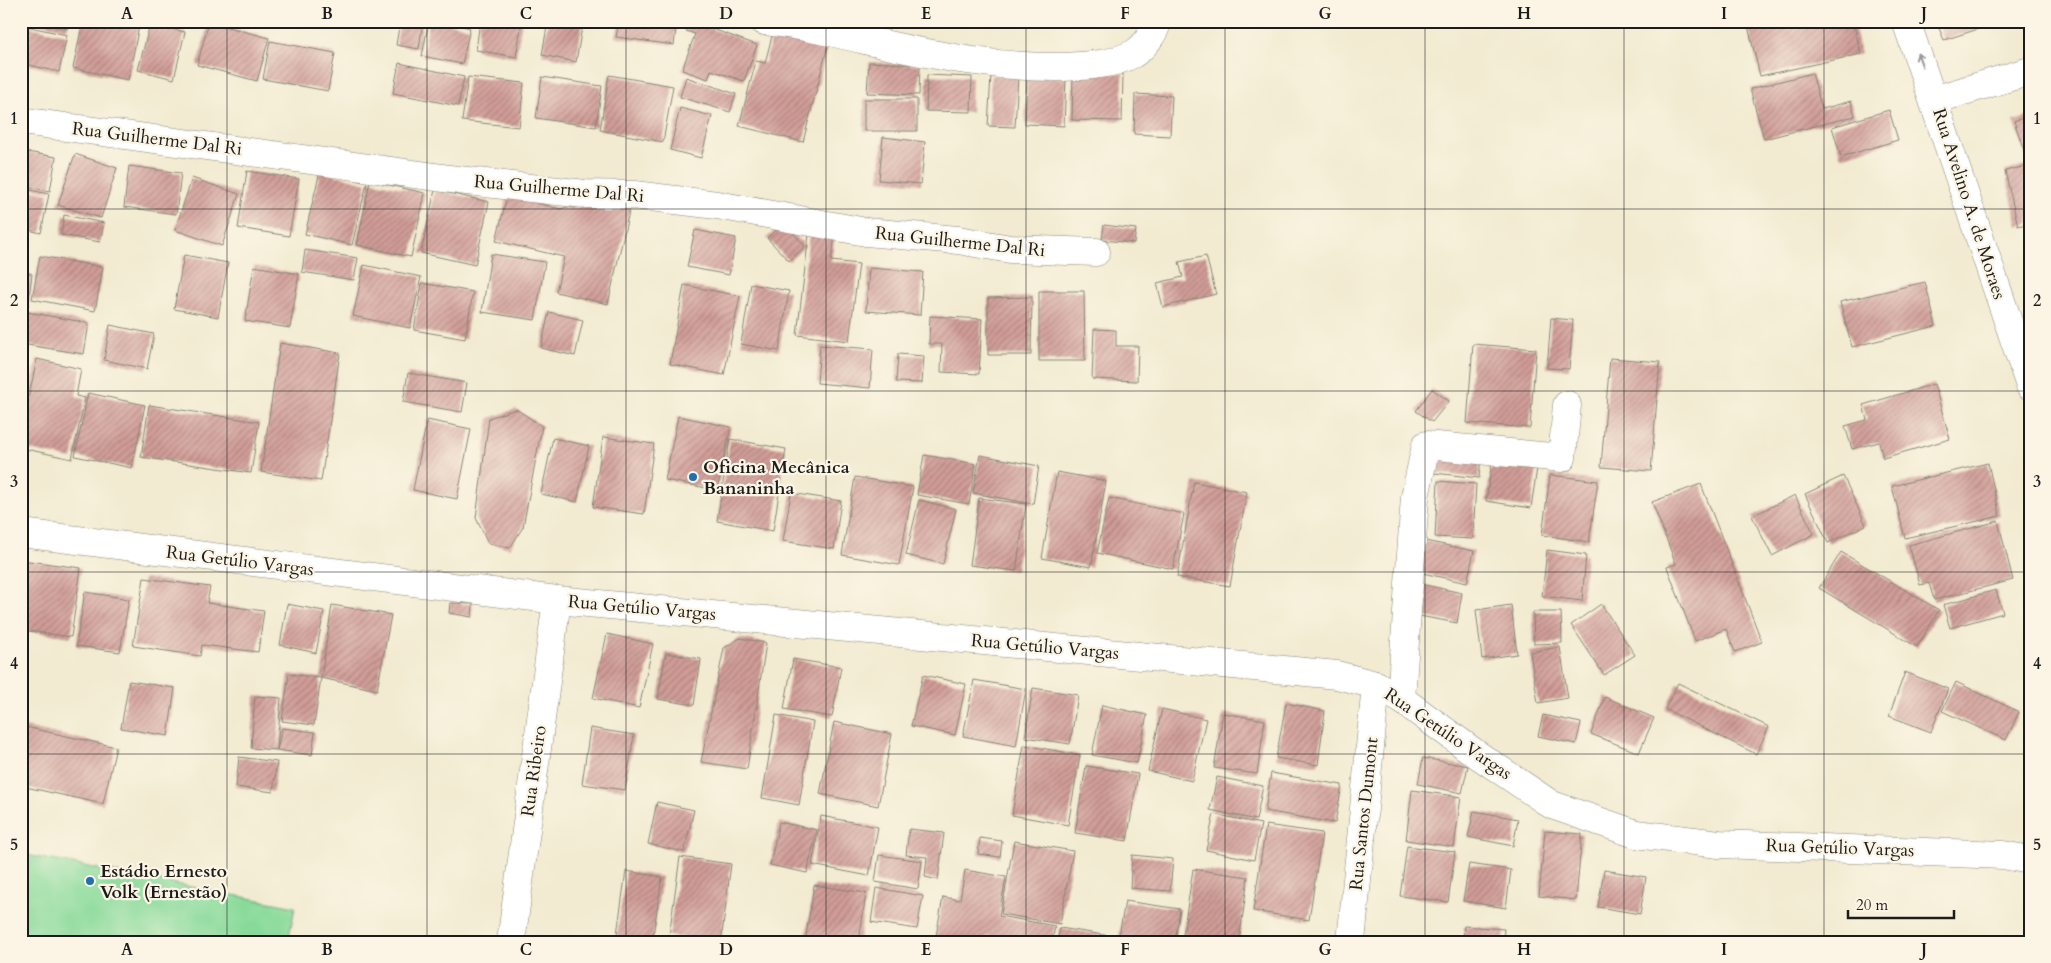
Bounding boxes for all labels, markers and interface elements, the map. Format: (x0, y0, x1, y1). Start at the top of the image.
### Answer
text: A (121, 3, 133, 25)
text: B (321, 3, 333, 25)
text: C (520, 3, 532, 25)
text: D (719, 3, 733, 25)
text: E (921, 3, 931, 25)
text: F (1120, 3, 1130, 25)
text: G (1318, 3, 1332, 25)
text: H (1517, 3, 1531, 25)
text: I (1721, 3, 1727, 25)
text: J (1919, 3, 1927, 25)
one-way arrow (1915, 53, 1924, 69)
street label: Rua Avelino A. de Moraes (1926, 105, 2012, 303)
text: 1 (10, 108, 18, 130)
text: 1 (2033, 108, 2041, 130)
street label: Rua Guilherme Dal Ri (71, 116, 243, 162)
street label: Rua Guilherme Dal Ri (473, 169, 645, 209)
street label: Rua Guilherme Dal Ri (874, 221, 1046, 263)
text: 2 (10, 290, 18, 312)
text: 2 (2033, 290, 2041, 312)
place label: Oficina Mecânica Bananinha (703, 455, 850, 501)
text: 3 (10, 471, 18, 493)
marker: Oficina Mecânica Bananinha (687, 471, 699, 483)
text: 3 (2033, 471, 2041, 493)
street label: Rua Getúlio Vargas (165, 540, 315, 582)
street label: Rua Getúlio Vargas (567, 589, 717, 627)
street label: Rua Getúlio Vargas (970, 628, 1120, 666)
text: 4 (10, 653, 18, 675)
text: 4 (2033, 653, 2041, 675)
street label: Rua Getúlio Vargas (1379, 682, 1517, 786)
street label: Rua Ribeiro (515, 724, 553, 818)
street label: Rua Santos Dumont (1344, 736, 1384, 892)
street label: Rua Getúlio Vargas (1765, 833, 1915, 863)
text: 5 (10, 834, 18, 856)
text: 5 (2033, 834, 2041, 856)
place label: Estádio Ernesto Volk (Ernestão) (100, 859, 227, 905)
marker: Estádio Ernesto Volk (Ernestão) (84, 875, 96, 887)
scale bar (1848, 888, 1955, 920)
text: 20 m (1856, 895, 1888, 915)
text: A (121, 939, 133, 961)
text: B (321, 939, 333, 961)
text: C (520, 939, 532, 961)
text: D (719, 939, 733, 961)
text: E (921, 939, 931, 961)
text: F (1120, 939, 1130, 961)
text: G (1318, 939, 1332, 961)
text: H (1517, 939, 1531, 961)
text: I (1721, 939, 1727, 961)
text: J (1919, 939, 1927, 961)

